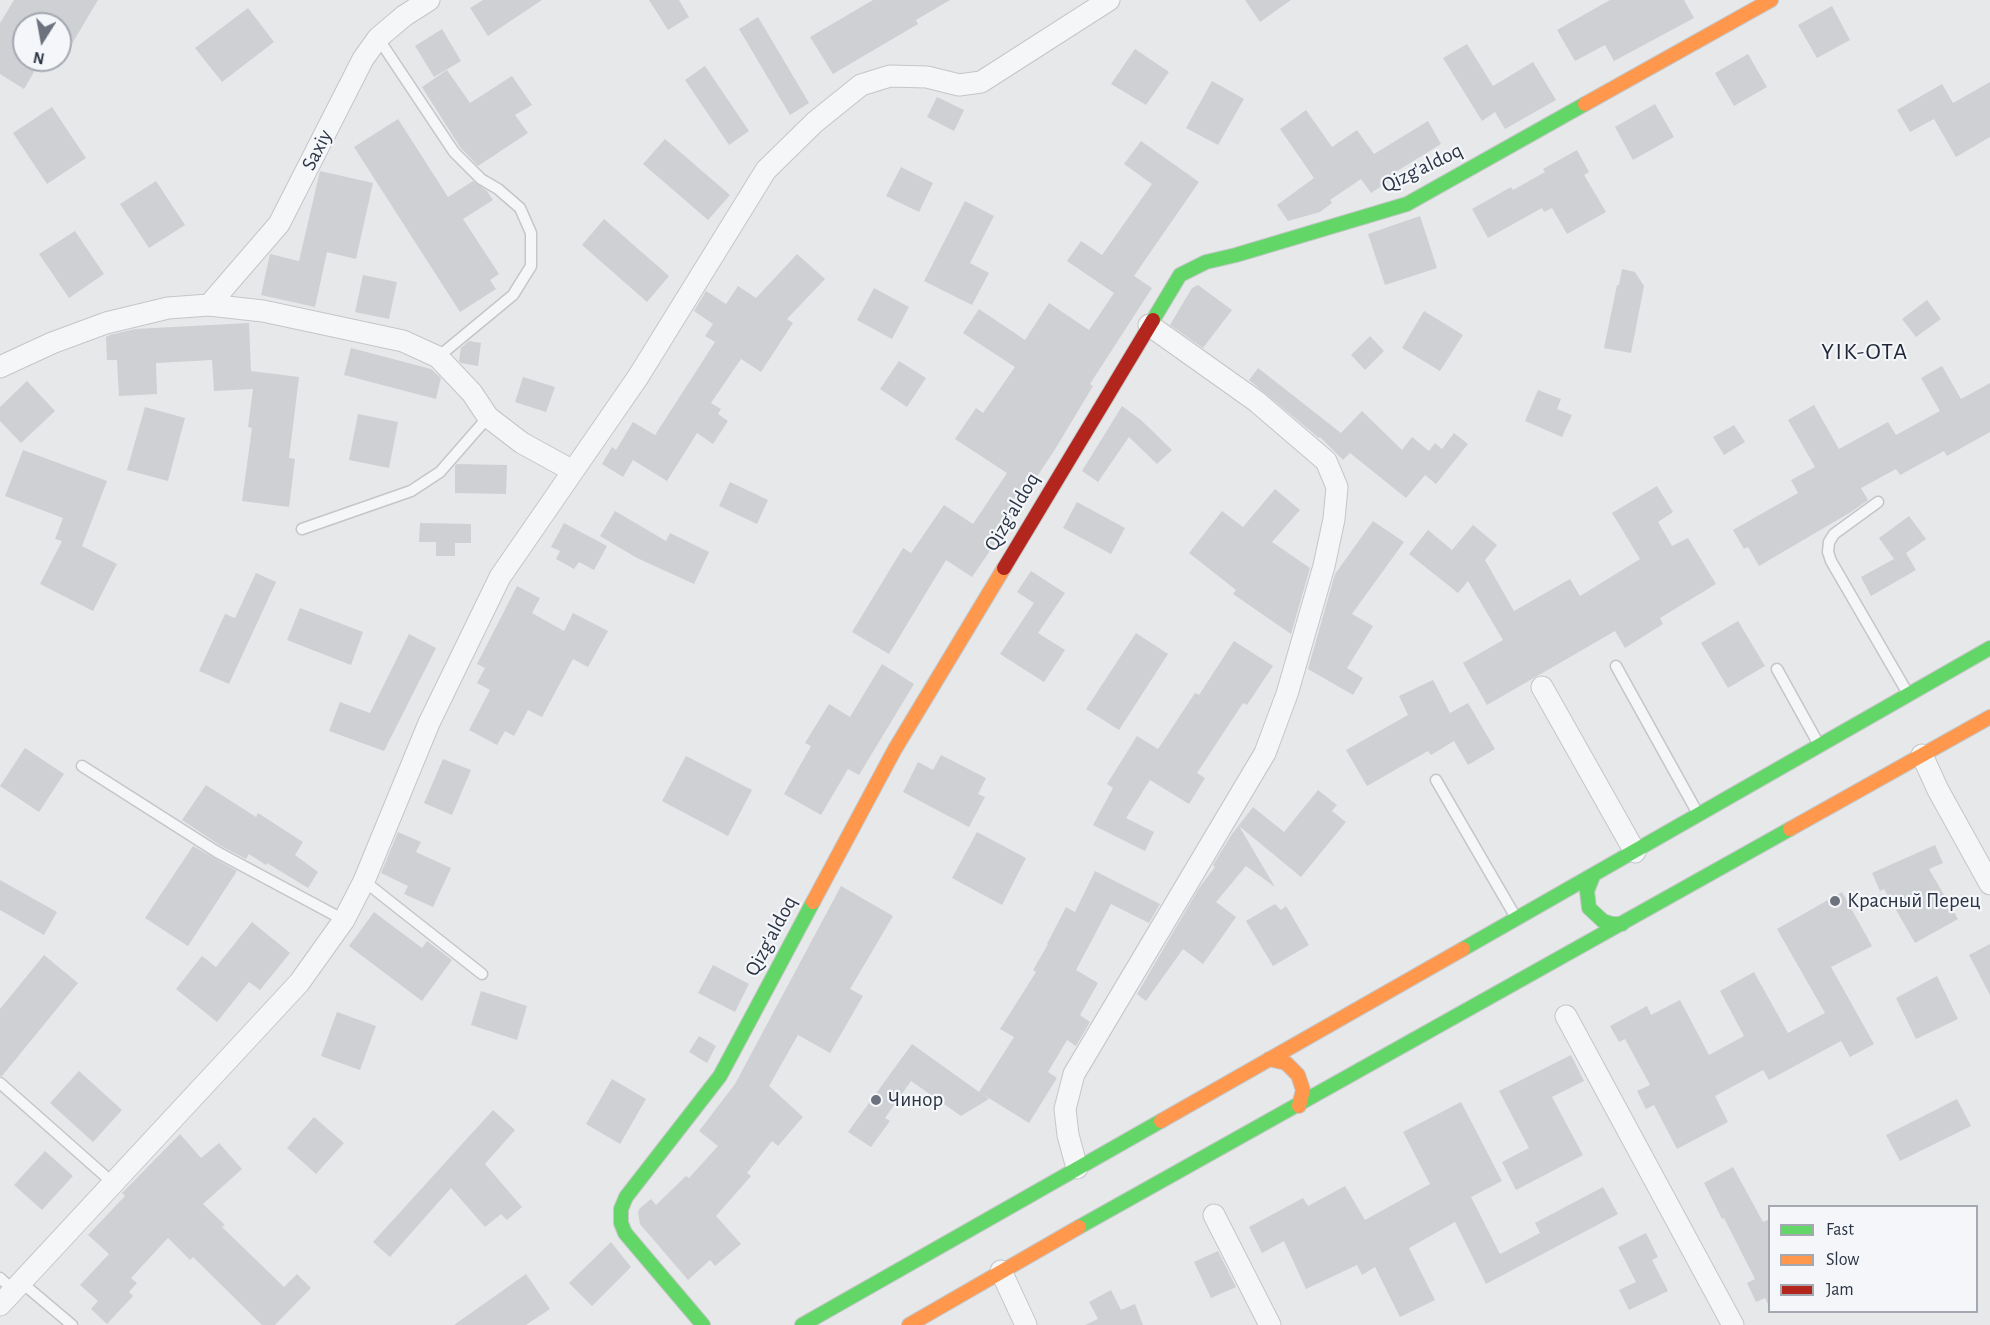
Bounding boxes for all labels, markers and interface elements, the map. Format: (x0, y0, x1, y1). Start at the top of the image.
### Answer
north arrow (12, 12, 72, 72)
text: N (32, 49, 46, 67)
street label: Saxiy (296, 125, 338, 175)
street label: Qizg'aldoq (1377, 138, 1467, 198)
district label: YIK-OTA (1821, 338, 1909, 366)
street label: Qizg'aldoq (979, 468, 1045, 556)
place label: Красный Перец (1847, 888, 1981, 914)
street label: Qizg'aldoq (739, 892, 803, 980)
marker: Красный Перец (1828, 894, 1842, 908)
place label: Чинор (888, 1087, 943, 1113)
marker: Чинор (869, 1093, 883, 1107)
legend (1768, 1205, 1978, 1313)
text: Fast (1826, 1221, 1854, 1239)
text: Slow (1826, 1251, 1859, 1269)
text: Jam (1826, 1281, 1854, 1299)

